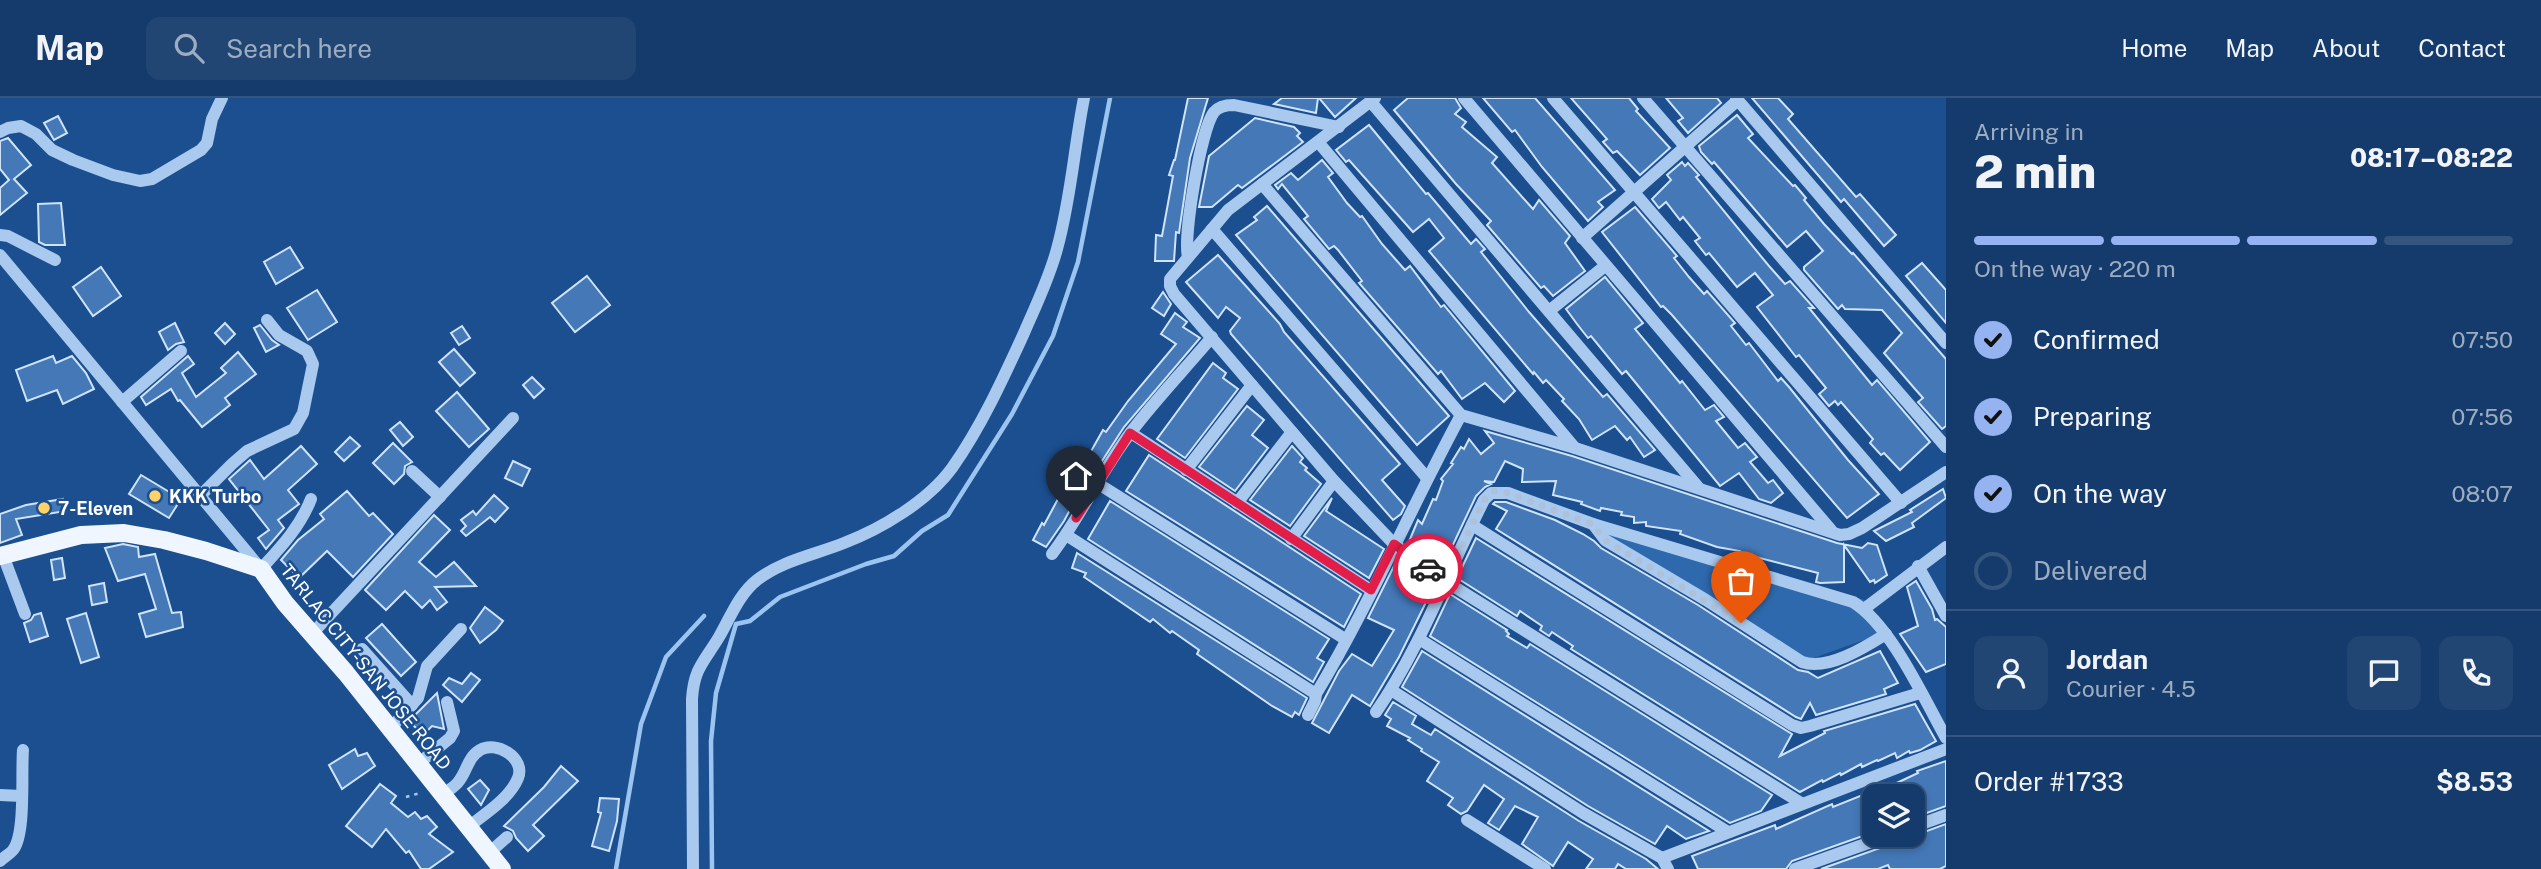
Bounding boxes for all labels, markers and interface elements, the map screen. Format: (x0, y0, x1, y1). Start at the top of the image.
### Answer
search box (146, 17, 636, 80)
text: Map (35, 29, 104, 67)
icon: search (170, 29, 208, 67)
text: Search here (226, 33, 372, 64)
text: Home (2121, 34, 2187, 62)
text: Map (2225, 34, 2274, 62)
text: About (2312, 34, 2380, 62)
text: Contact (2418, 34, 2506, 62)
text: Arriving in (1974, 118, 2084, 145)
text: 08:17–08:22 (2350, 142, 2513, 173)
text: 2 min (1974, 144, 2096, 198)
text: On the way · 220 m (1974, 255, 2176, 282)
icon: check (1974, 321, 2012, 359)
text: Confirmed (2033, 324, 2160, 355)
text: 07:50 (2452, 326, 2513, 353)
icon: check (1974, 398, 2012, 436)
text: Preparing (2033, 401, 2152, 432)
text: 07:56 (2451, 403, 2513, 430)
pin (1046, 446, 1106, 518)
icon: home (1057, 457, 1095, 495)
icon: check (1974, 475, 2012, 513)
text: On the way (2033, 478, 2167, 509)
text: 08:07 (2452, 480, 2513, 507)
place label: KKK Turbo (169, 486, 261, 507)
marker: KKK Turbo (147, 488, 163, 504)
place label: 7-Eleven (58, 498, 133, 519)
marker: 7-Eleven (36, 500, 52, 516)
courier (1393, 534, 1463, 604)
icon: car (1409, 550, 1447, 588)
pin (1711, 551, 1771, 623)
text: Delivered (2033, 555, 2148, 586)
street label: TARLAC CITY-SAN JOSE ROAD (276, 560, 456, 774)
icon: bag (1722, 562, 1760, 600)
button: person (1974, 636, 2048, 710)
button: chat (2347, 636, 2421, 710)
button: phone (2439, 636, 2513, 710)
text: Jordan (2066, 644, 2148, 675)
text: Courier · 4.5 (2066, 675, 2196, 702)
text: Order #1733 (1974, 766, 2124, 797)
text: $8.53 (2436, 766, 2513, 797)
map controls (1862, 784, 1925, 847)
button: layers (1862, 784, 1925, 847)

